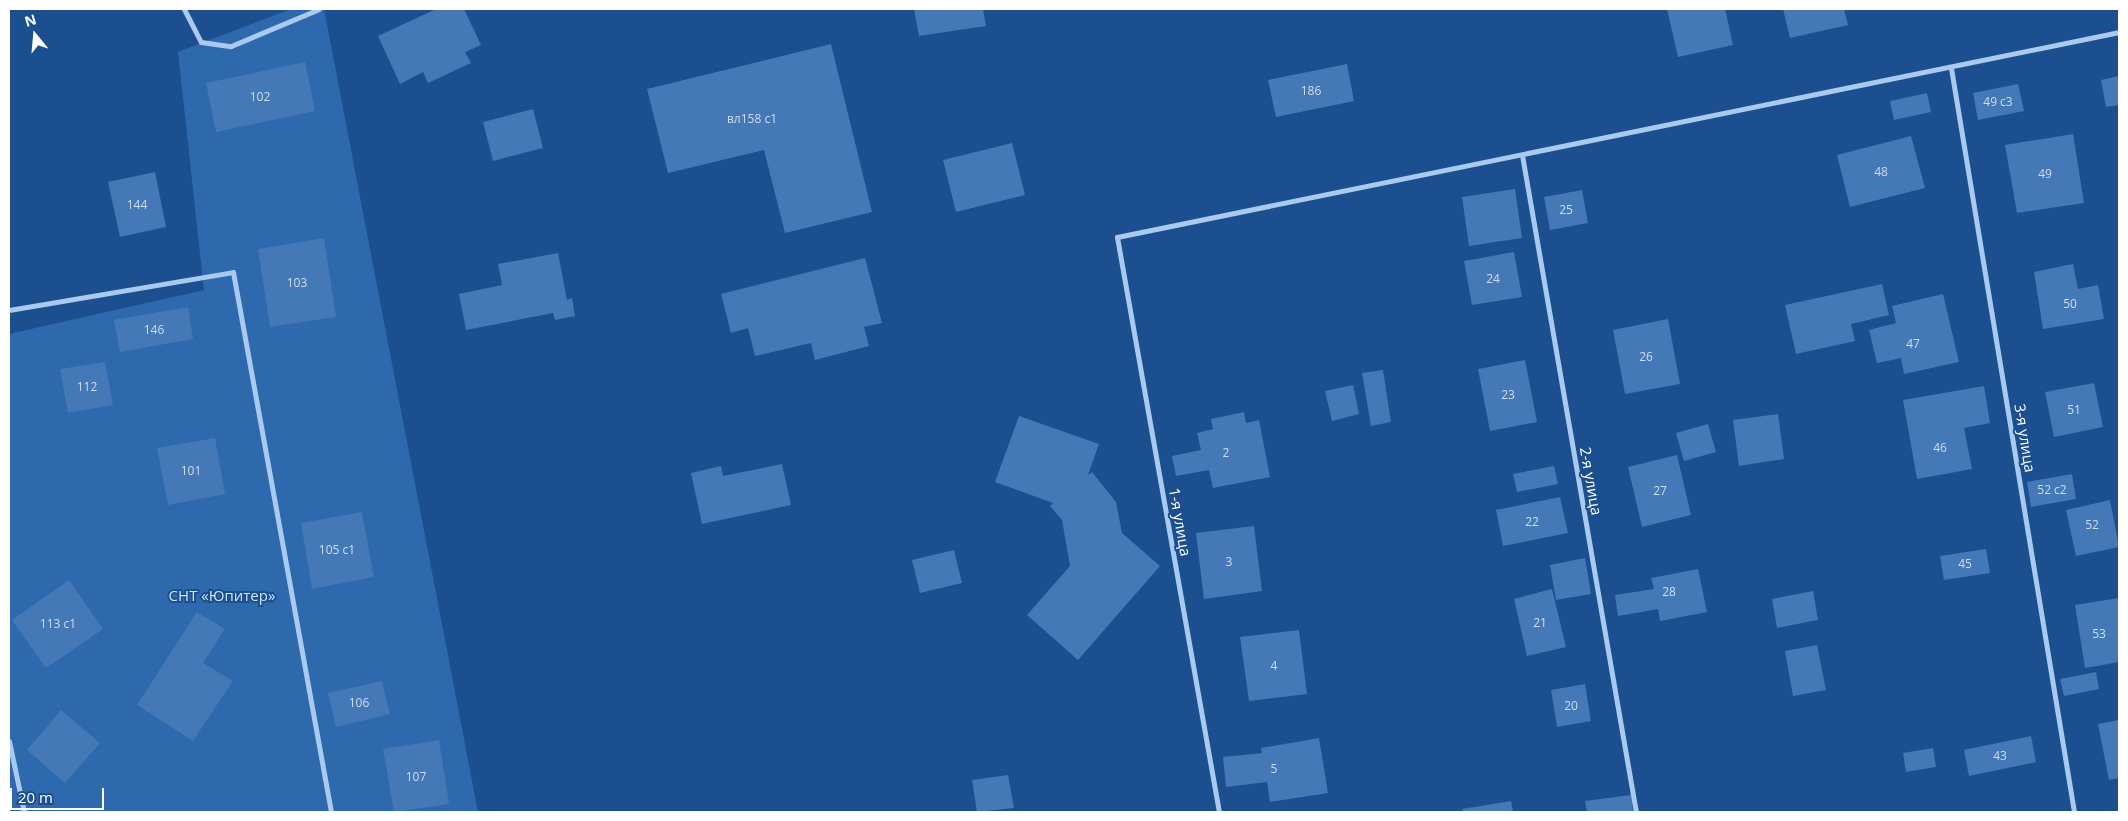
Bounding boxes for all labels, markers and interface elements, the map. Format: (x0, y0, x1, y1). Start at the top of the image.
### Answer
text: N (22, 9, 39, 31)
north arrow (10, 10, 60, 60)
house number: 186 (1301, 84, 1321, 98)
house number: 102 (250, 90, 270, 104)
house number: 49 с3 (1983, 95, 2013, 109)
house number: вл158 с1 (727, 112, 777, 126)
house number: 48 (1874, 165, 1888, 179)
house number: 49 (2038, 167, 2052, 181)
house number: 144 (127, 198, 147, 212)
house number: 25 (1559, 203, 1573, 217)
house number: 24 (1486, 272, 1500, 286)
house number: 103 (287, 276, 307, 290)
house number: 50 (2063, 297, 2077, 311)
house number: 146 (144, 323, 164, 337)
house number: 47 (1906, 337, 1920, 351)
house number: 26 (1639, 350, 1653, 364)
house number: 112 (77, 380, 97, 394)
house number: 23 (1501, 388, 1515, 402)
street label: 3-я улица (2011, 403, 2039, 473)
house number: 51 (2067, 403, 2081, 417)
house number: 46 (1933, 441, 1947, 455)
street label: 2-я улица (1576, 445, 1606, 517)
house number: 2 (1223, 446, 1229, 460)
house number: 101 (181, 464, 201, 478)
house number: 52 с2 (2037, 483, 2067, 497)
house number: 27 (1653, 484, 1667, 498)
street label: 1-я улица (1165, 486, 1195, 558)
house number: 22 (1525, 515, 1539, 529)
house number: 52 (2085, 518, 2099, 532)
house number: 105 с1 (319, 543, 355, 557)
house number: 3 (1226, 555, 1232, 569)
house number: 45 (1958, 557, 1972, 571)
house number: 28 (1662, 585, 1676, 599)
park label: СНТ «Юпитер» (169, 587, 275, 605)
house number: 21 (1533, 616, 1547, 630)
house number: 113 с1 (40, 617, 76, 631)
house number: 53 (2092, 627, 2106, 641)
house number: 4 (1271, 659, 1277, 673)
house number: 106 (349, 696, 369, 710)
house number: 20 (1564, 699, 1578, 713)
house number: 43 (1993, 749, 2007, 763)
house number: 5 (1271, 762, 1277, 776)
house number: 107 (406, 770, 426, 784)
scale bar (12, 778, 106, 810)
text: 20 m (18, 787, 53, 807)

